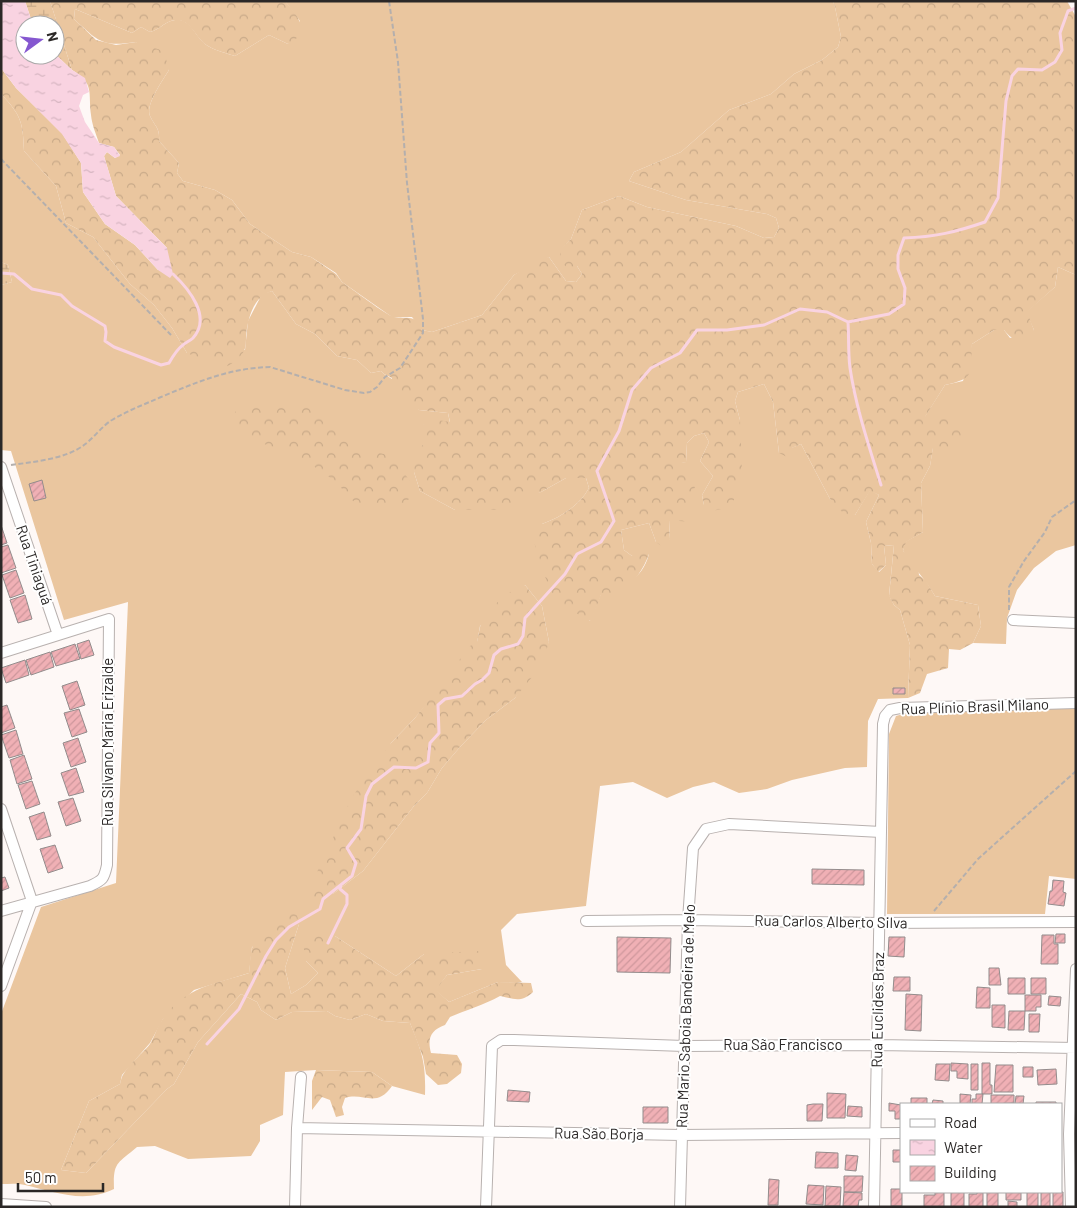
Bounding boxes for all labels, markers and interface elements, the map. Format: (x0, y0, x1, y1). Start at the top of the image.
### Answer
north arrow (15, 15, 65, 65)
text: N (44, 30, 62, 43)
street label: Rua Tiniaguá (13, 522, 57, 607)
street label: Rua Silvano Maria Erizalde (98, 658, 116, 826)
street label: Rua Plínio Brasil Milano (901, 694, 1049, 718)
street label: Rua Mario Saboia Bandeira de Melo (672, 903, 698, 1128)
street label: Rua Carlos Alberto Silva (754, 911, 908, 931)
street label: Rua Euclides Braz (867, 952, 887, 1068)
street label: Rua São Francisco (723, 1035, 843, 1053)
legend (900, 1103, 1062, 1193)
text: Road (944, 1113, 977, 1131)
street label: Rua São Borja (554, 1123, 644, 1143)
text: Water (944, 1138, 983, 1156)
scale bar (18, 1160, 102, 1192)
text: Building (944, 1163, 997, 1181)
text: 50 m (25, 1168, 57, 1186)

